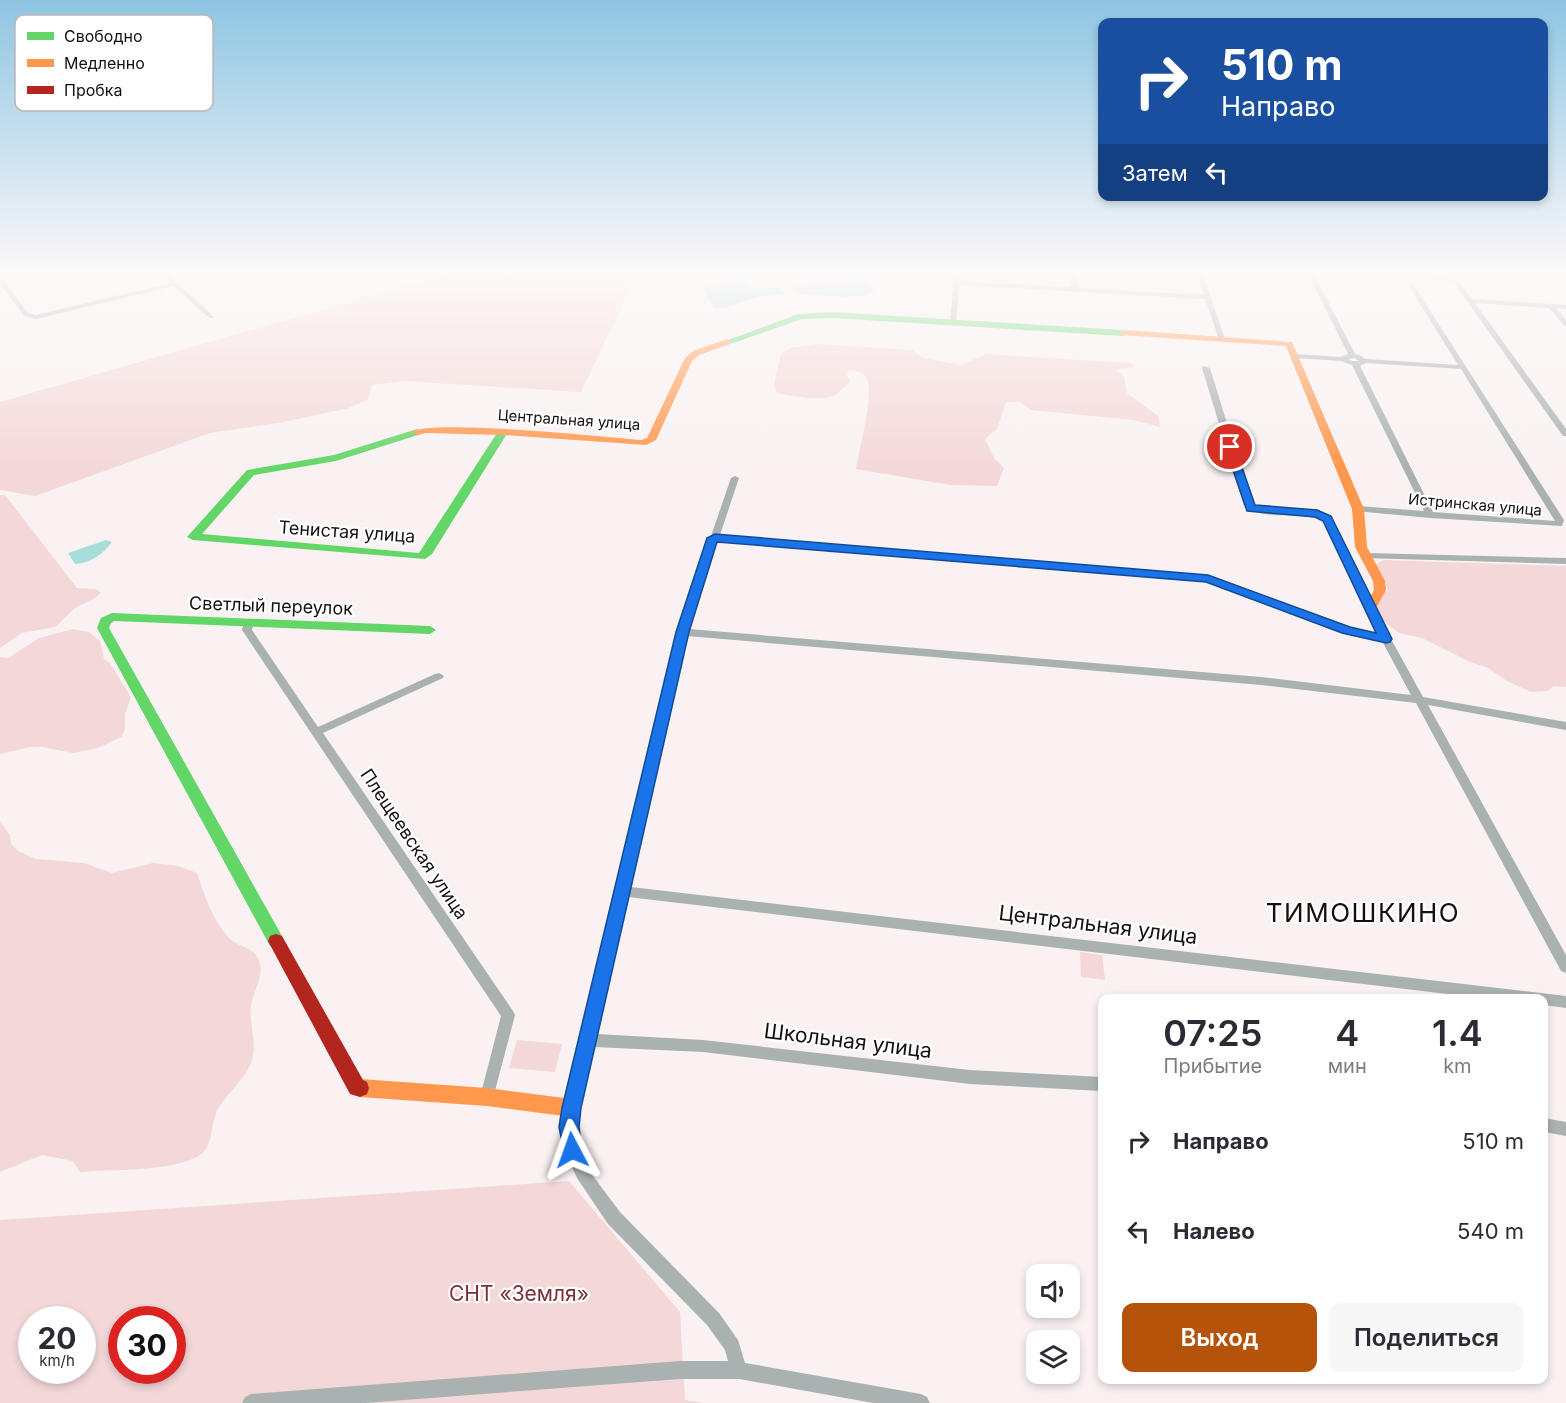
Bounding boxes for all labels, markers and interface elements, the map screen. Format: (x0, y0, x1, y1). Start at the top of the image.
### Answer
legend (15, 15, 213, 111)
text: Свободно (64, 26, 143, 46)
text: 510 m (1221, 39, 1343, 90)
icon: right (1122, 42, 1200, 120)
text: Медленно (64, 53, 145, 73)
text: Пробка (64, 80, 122, 100)
text: Направо (1221, 90, 1336, 123)
icon: left (1200, 156, 1233, 189)
text: Затем (1122, 160, 1188, 186)
street label: Центральная улица (497, 405, 641, 434)
pin (1204, 421, 1255, 472)
icon: arrive (1213, 430, 1246, 463)
street label: Истринская улица (1407, 489, 1543, 520)
street label: Тенистая улица (278, 516, 416, 547)
street label: Светлый переулок (189, 592, 354, 619)
street label: Плещеевская улица (356, 765, 472, 923)
district label: ТИМОШКИНО (1266, 897, 1460, 928)
street label: Центральная улица (997, 900, 1199, 949)
text: 07:25 (1163, 1011, 1262, 1055)
text: 4 (1335, 1011, 1359, 1055)
text: 1.4 (1432, 1011, 1483, 1055)
street label: Школьная улица (763, 1018, 933, 1063)
text: Прибытие (1164, 1054, 1262, 1078)
text: мин (1328, 1054, 1367, 1078)
text: km (1443, 1054, 1472, 1078)
position arrow (540, 1118, 604, 1182)
icon: right (1122, 1125, 1155, 1158)
text: Направо (1173, 1128, 1269, 1154)
text: 510 m (1462, 1128, 1524, 1154)
icon: left (1122, 1215, 1155, 1248)
text: Налево (1173, 1218, 1255, 1244)
text: 540 m (1457, 1218, 1524, 1244)
map controls (1026, 1264, 1080, 1384)
button: sound (1026, 1264, 1080, 1318)
park label: СНТ «Земля» (449, 1281, 589, 1306)
button: Выход (1122, 1303, 1317, 1372)
button: Поделиться (1329, 1303, 1524, 1372)
speed limit sign: 30 (108, 1306, 186, 1384)
text: 20 (37, 1320, 77, 1356)
button: layers (1026, 1330, 1080, 1384)
text: km/h (39, 1351, 75, 1370)

